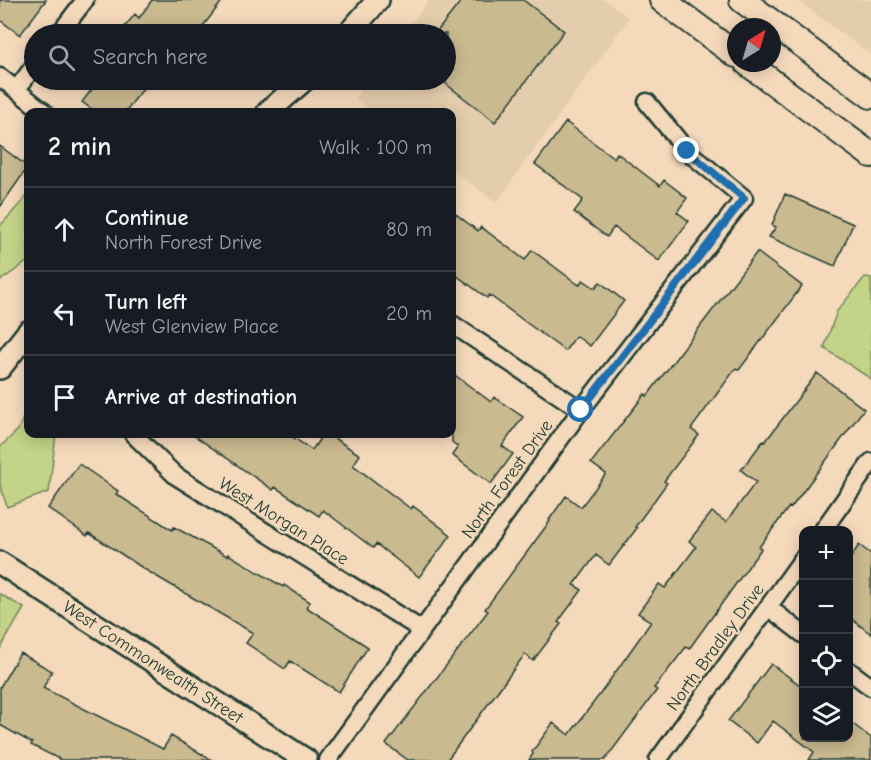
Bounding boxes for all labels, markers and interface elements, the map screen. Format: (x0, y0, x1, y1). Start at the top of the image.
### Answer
north arrow (727, 18, 781, 72)
search box (24, 24, 456, 90)
icon: search (45, 41, 78, 74)
text: Search here (93, 44, 208, 70)
text: 2 min (48, 132, 111, 162)
text: Walk · 100 m (319, 136, 432, 159)
route end (673, 137, 699, 163)
text: Continue (105, 205, 188, 231)
icon: ahead (48, 213, 81, 246)
text: 80 m (386, 218, 432, 241)
text: North Forest Drive (105, 231, 262, 254)
text: Turn left (105, 289, 187, 315)
icon: left (48, 297, 81, 330)
text: 20 m (386, 302, 432, 325)
text: West Glenview Place (105, 315, 279, 338)
icon: arrive (48, 381, 81, 414)
text: Arrive at destination (105, 384, 297, 410)
route start (567, 396, 593, 422)
street label: North Forest Drive (457, 416, 557, 543)
street label: West Morgan Place (215, 473, 353, 570)
map controls (799, 526, 853, 742)
button: + (799, 526, 853, 580)
street label: North Bradley Drive (662, 580, 769, 715)
button: − (799, 580, 853, 634)
street label: West Commonwealth Street (59, 596, 247, 729)
button: locate (799, 634, 853, 688)
button: layers (799, 688, 853, 742)

